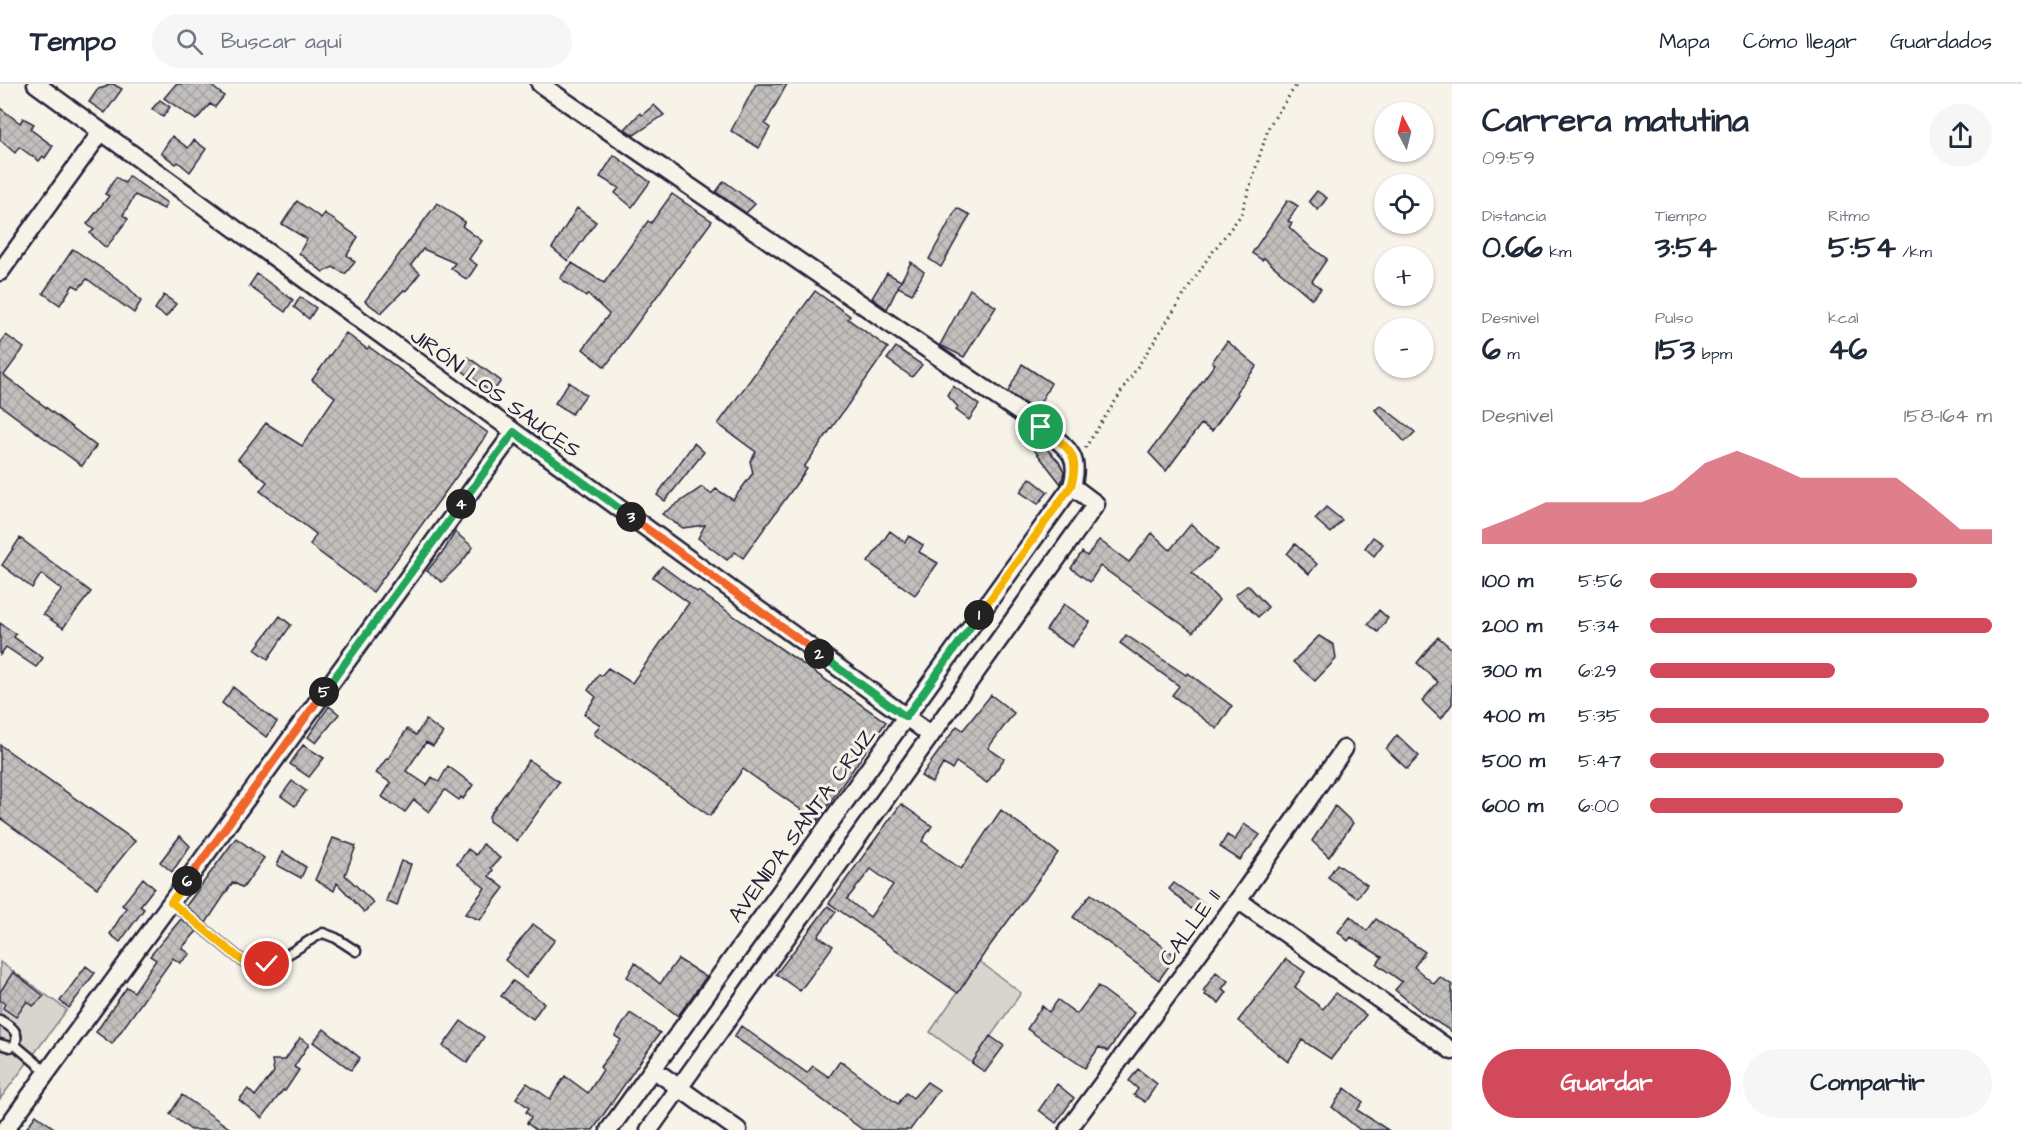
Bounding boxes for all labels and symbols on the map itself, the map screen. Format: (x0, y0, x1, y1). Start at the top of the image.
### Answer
north arrow (1374, 102, 1434, 162)
street label: JIRÓN LOS SAUCES (403, 321, 587, 466)
pin (1015, 401, 1066, 452)
pin: 4 (446, 489, 476, 519)
pin: 3 (616, 502, 646, 532)
pin: 1 (964, 600, 994, 630)
pin: 2 (804, 639, 834, 669)
pin: 5 (309, 677, 339, 707)
street label: AVENIDA SANTA CRUZ (721, 721, 884, 929)
pin: 6 (172, 866, 202, 896)
street label: CALLE 11 (1152, 883, 1229, 972)
pin (241, 938, 292, 989)

